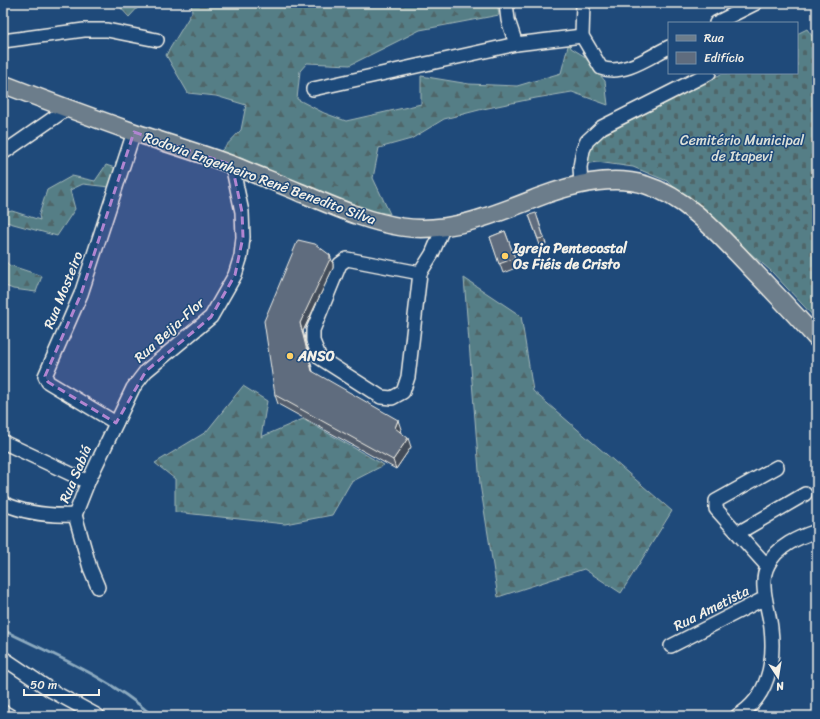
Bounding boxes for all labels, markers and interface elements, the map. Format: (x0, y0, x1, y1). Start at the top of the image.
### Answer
legend (668, 22, 798, 74)
text: Rua (704, 27, 725, 49)
text: Edifício (704, 47, 744, 69)
street label: Rodovia Engenheiro Renê Benedito Silva (140, 125, 380, 232)
park label: Cemitério Municipal de Itapevi (680, 128, 805, 169)
place label: Igreja Pentecostal Os Fiéis de Cristo (512, 236, 628, 277)
street label: Rua Mosteiro (37, 247, 90, 333)
marker: Igreja Pentecostal Os Fiéis de Cristo (500, 251, 510, 261)
street label: Rua Beija-Flor (128, 291, 212, 369)
place label: ANSO (297, 344, 335, 369)
marker: ANSO (285, 351, 295, 361)
street label: Rua Sabiá (52, 441, 99, 507)
street label: Rua Ametista (669, 578, 754, 638)
north arrow (758, 657, 798, 697)
scale bar (24, 671, 99, 697)
text: 50 m (30, 674, 57, 696)
text: N (774, 676, 787, 696)

